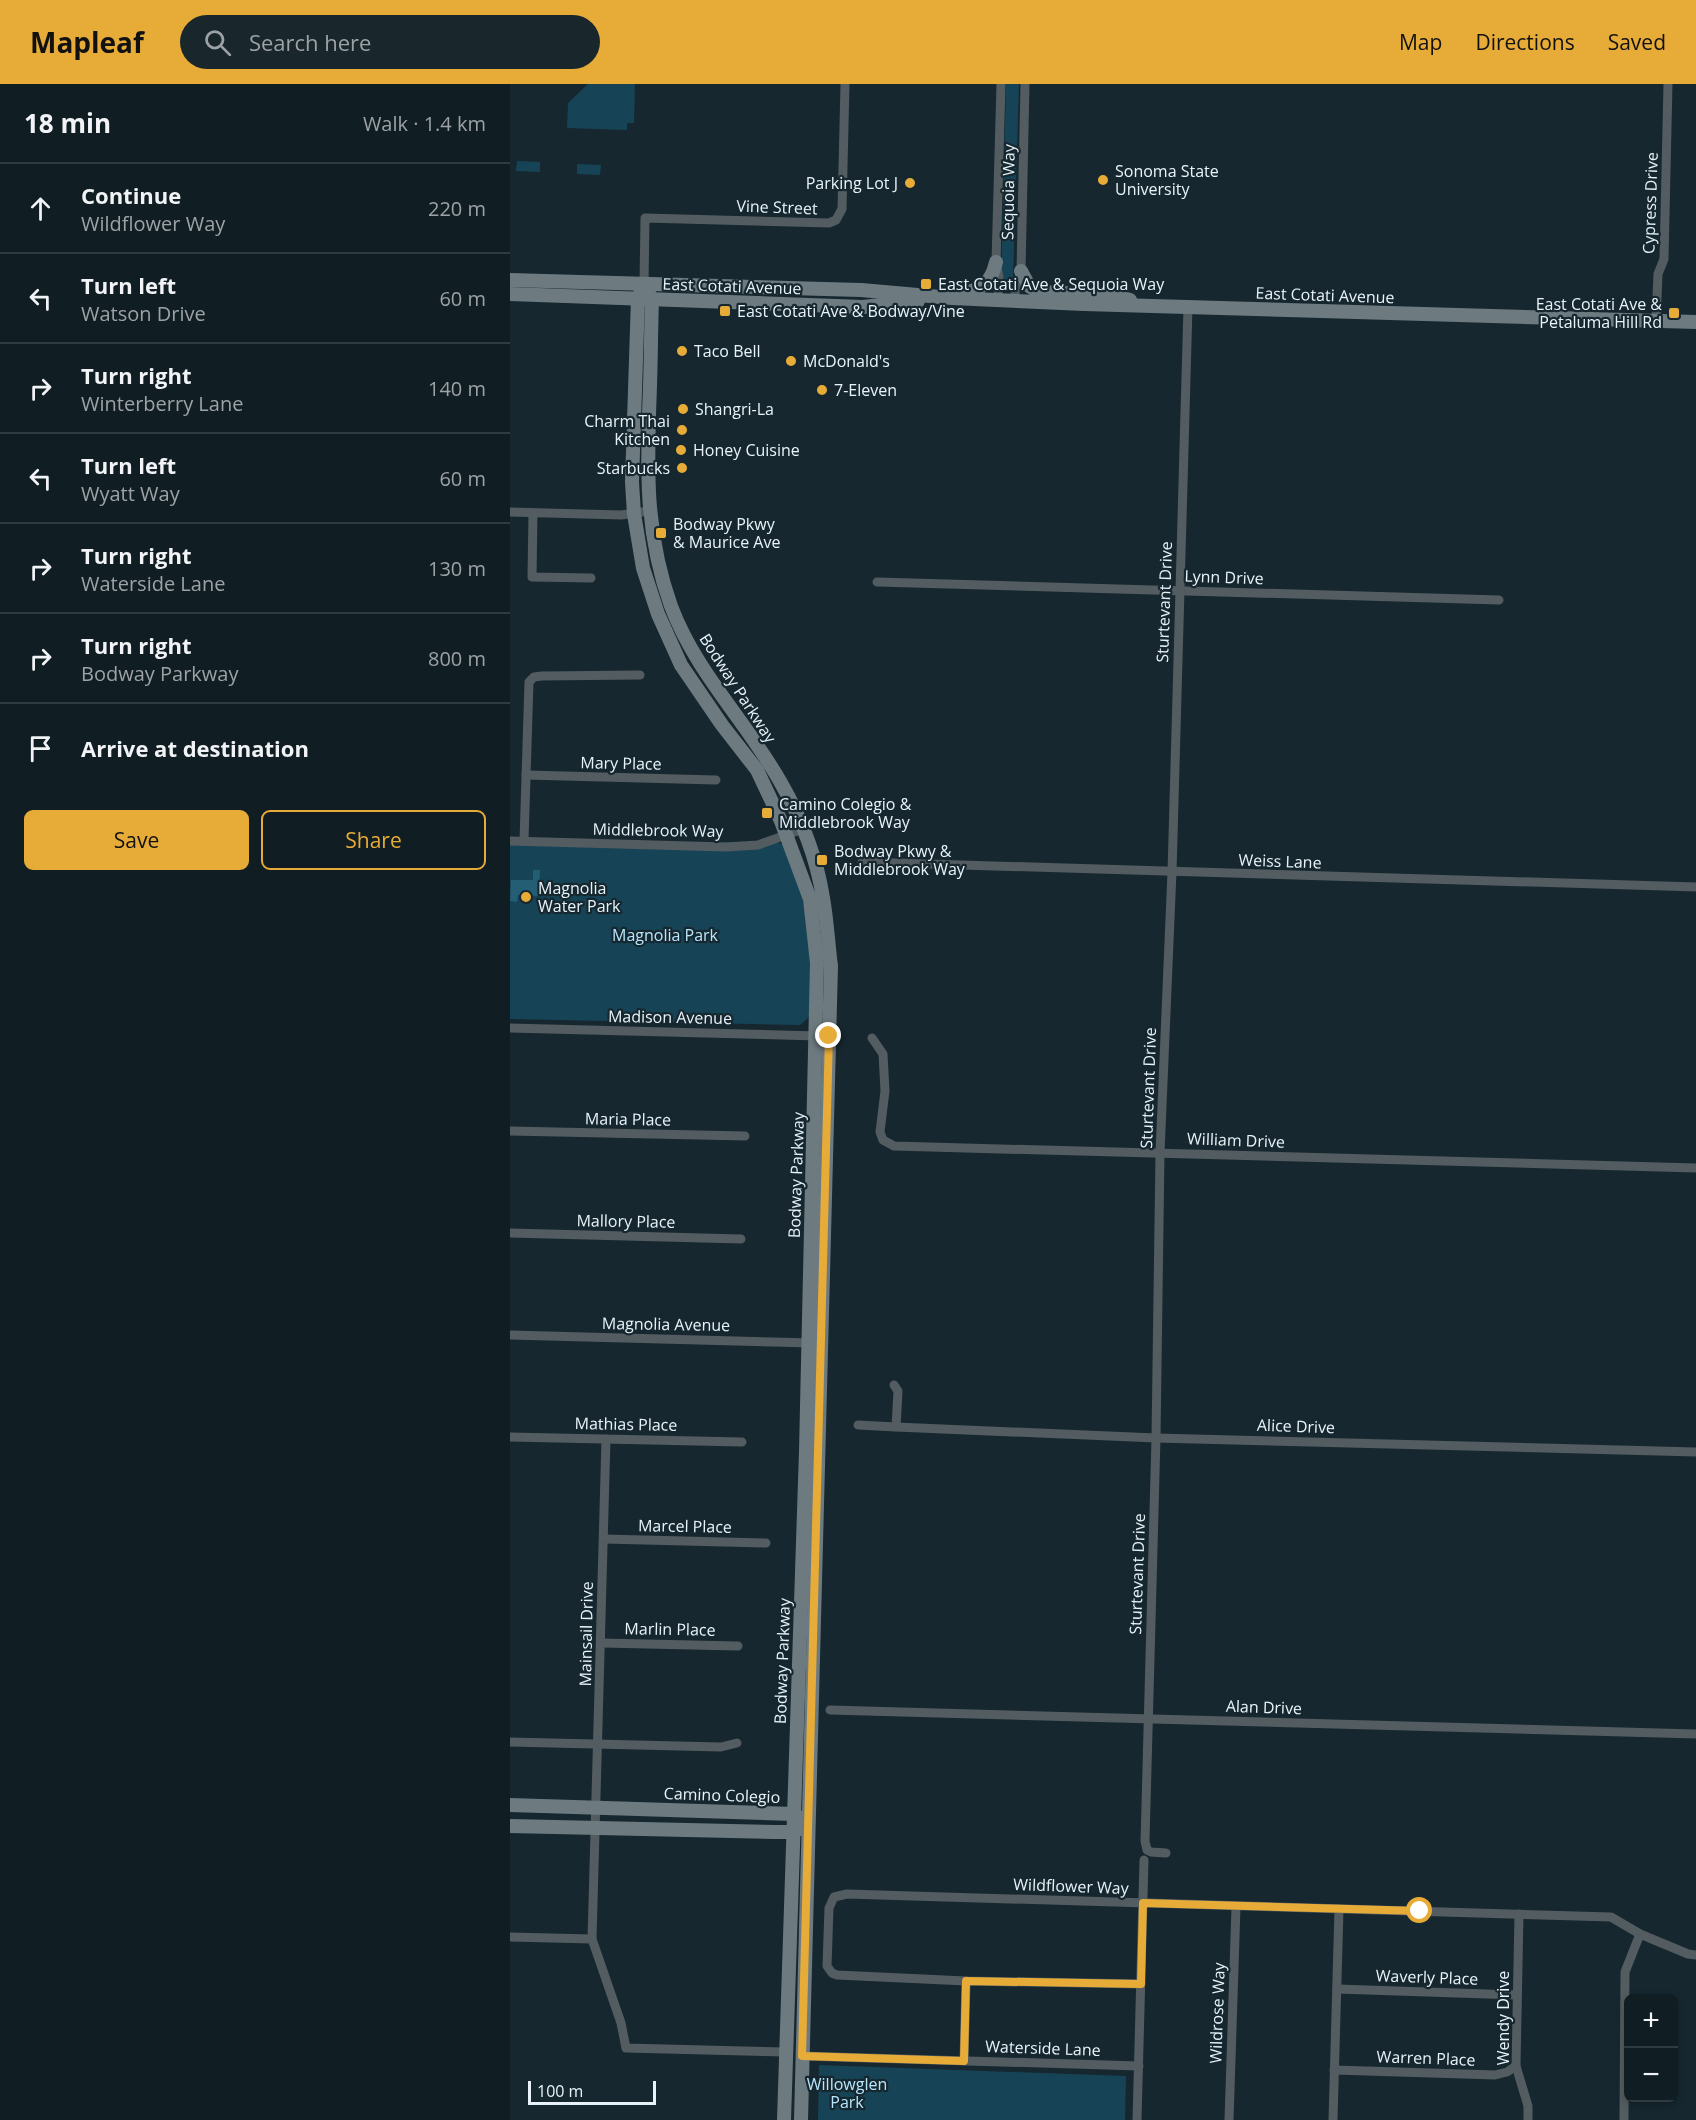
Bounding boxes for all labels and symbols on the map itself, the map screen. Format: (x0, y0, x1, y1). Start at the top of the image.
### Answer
street label: Sequoia Way (996, 143, 1020, 240)
street label: Cypress Drive (1637, 152, 1663, 254)
place label: Sonoma State University (1115, 160, 1219, 200)
place label: Parking Lot J (806, 172, 898, 194)
marker: Sonoma State University (1096, 173, 1110, 187)
marker: Parking Lot J (903, 176, 917, 190)
street label: Vine Street (736, 195, 818, 219)
street label: East Cotati Avenue (662, 273, 802, 299)
place label: East Cotati Ave & Sequoia Way (938, 273, 1165, 295)
marker: East Cotati Ave & Sequoia Way (919, 277, 933, 291)
street label: East Cotati Avenue (1255, 282, 1395, 308)
place label: East Cotati Ave & Petaluma Hill Rd (1536, 293, 1662, 333)
place label: East Cotati Ave & Bodway/Vine (737, 300, 965, 322)
marker: East Cotati Ave & Bodway/Vine (718, 304, 732, 318)
marker: East Cotati Ave & Petaluma Hill Rd (1667, 306, 1681, 320)
place label: Taco Bell (694, 340, 761, 362)
marker: Taco Bell (675, 344, 689, 358)
place label: McDonald's (803, 350, 890, 372)
marker: McDonald's (784, 354, 798, 368)
place label: 7-Eleven (834, 379, 897, 401)
marker: 7-Eleven (815, 383, 829, 397)
place label: Shangri-La (695, 398, 774, 420)
marker: Shangri-La (676, 402, 690, 416)
place label: Charm Thai Kitchen (584, 410, 670, 450)
marker: Charm Thai Kitchen (675, 423, 689, 437)
place label: Honey Cuisine (693, 439, 800, 461)
marker: Honey Cuisine (674, 443, 688, 457)
place label: Starbucks (597, 457, 670, 479)
marker: Starbucks (675, 461, 689, 475)
place label: Bodway Pkwy & Maurice Ave (673, 513, 780, 553)
marker: Bodway Pkwy & Maurice Ave (654, 526, 668, 540)
street label: Sturtevant Drive (1151, 541, 1177, 663)
street label: Lynn Drive (1184, 565, 1264, 589)
street label: Bodway Parkway (694, 629, 782, 748)
street label: Mary Place (580, 751, 662, 775)
place label: Camino Colegio & Middlebrook Way (779, 793, 912, 833)
marker: Camino Colegio & Middlebrook Way (760, 806, 774, 820)
street label: Middlebrook Way (592, 818, 725, 842)
place label: Bodway Pkwy & Middlebrook Way (834, 840, 966, 880)
street label: Weiss Lane (1238, 849, 1322, 873)
marker: Bodway Pkwy & Middlebrook Way (815, 853, 829, 867)
place label: Magnolia Water Park (538, 877, 621, 917)
marker: Magnolia Water Park (519, 890, 533, 904)
park label: Magnolia Park (612, 924, 719, 946)
street label: Madison Avenue (608, 1005, 732, 1029)
route end (815, 1022, 841, 1048)
street label: Sturtevant Drive (1135, 1027, 1161, 1149)
street label: Maria Place (585, 1107, 671, 1131)
street label: Bodway Parkway (783, 1111, 809, 1238)
street label: William Drive (1187, 1127, 1285, 1153)
street label: Mallory Place (576, 1209, 676, 1233)
street label: Magnolia Avenue (602, 1312, 730, 1336)
street label: Mathias Place (574, 1412, 678, 1436)
street label: Alice Drive (1257, 1414, 1335, 1438)
street label: Sturtevant Drive (1124, 1513, 1150, 1635)
street label: Marcel Place (638, 1514, 732, 1538)
street label: Mainsail Drive (574, 1581, 598, 1687)
street label: Bodway Parkway (769, 1597, 795, 1724)
street label: Marlin Place (624, 1617, 716, 1641)
street label: Alan Drive (1226, 1695, 1302, 1719)
street label: Camino Colegio (663, 1782, 781, 1808)
street label: Wildflower Way (1013, 1873, 1130, 1899)
route start (1406, 1897, 1432, 1923)
street label: Wildrose Way (1204, 1961, 1230, 2064)
street label: Waverly Place (1375, 1964, 1479, 1990)
street label: Wendy Drive (1492, 1971, 1514, 2065)
street label: Waterside Lane (985, 2035, 1101, 2061)
street label: Warren Place (1376, 2045, 1476, 2071)
park label: Willowglen Park (807, 2073, 887, 2113)
scale bar (528, 2078, 656, 2106)

